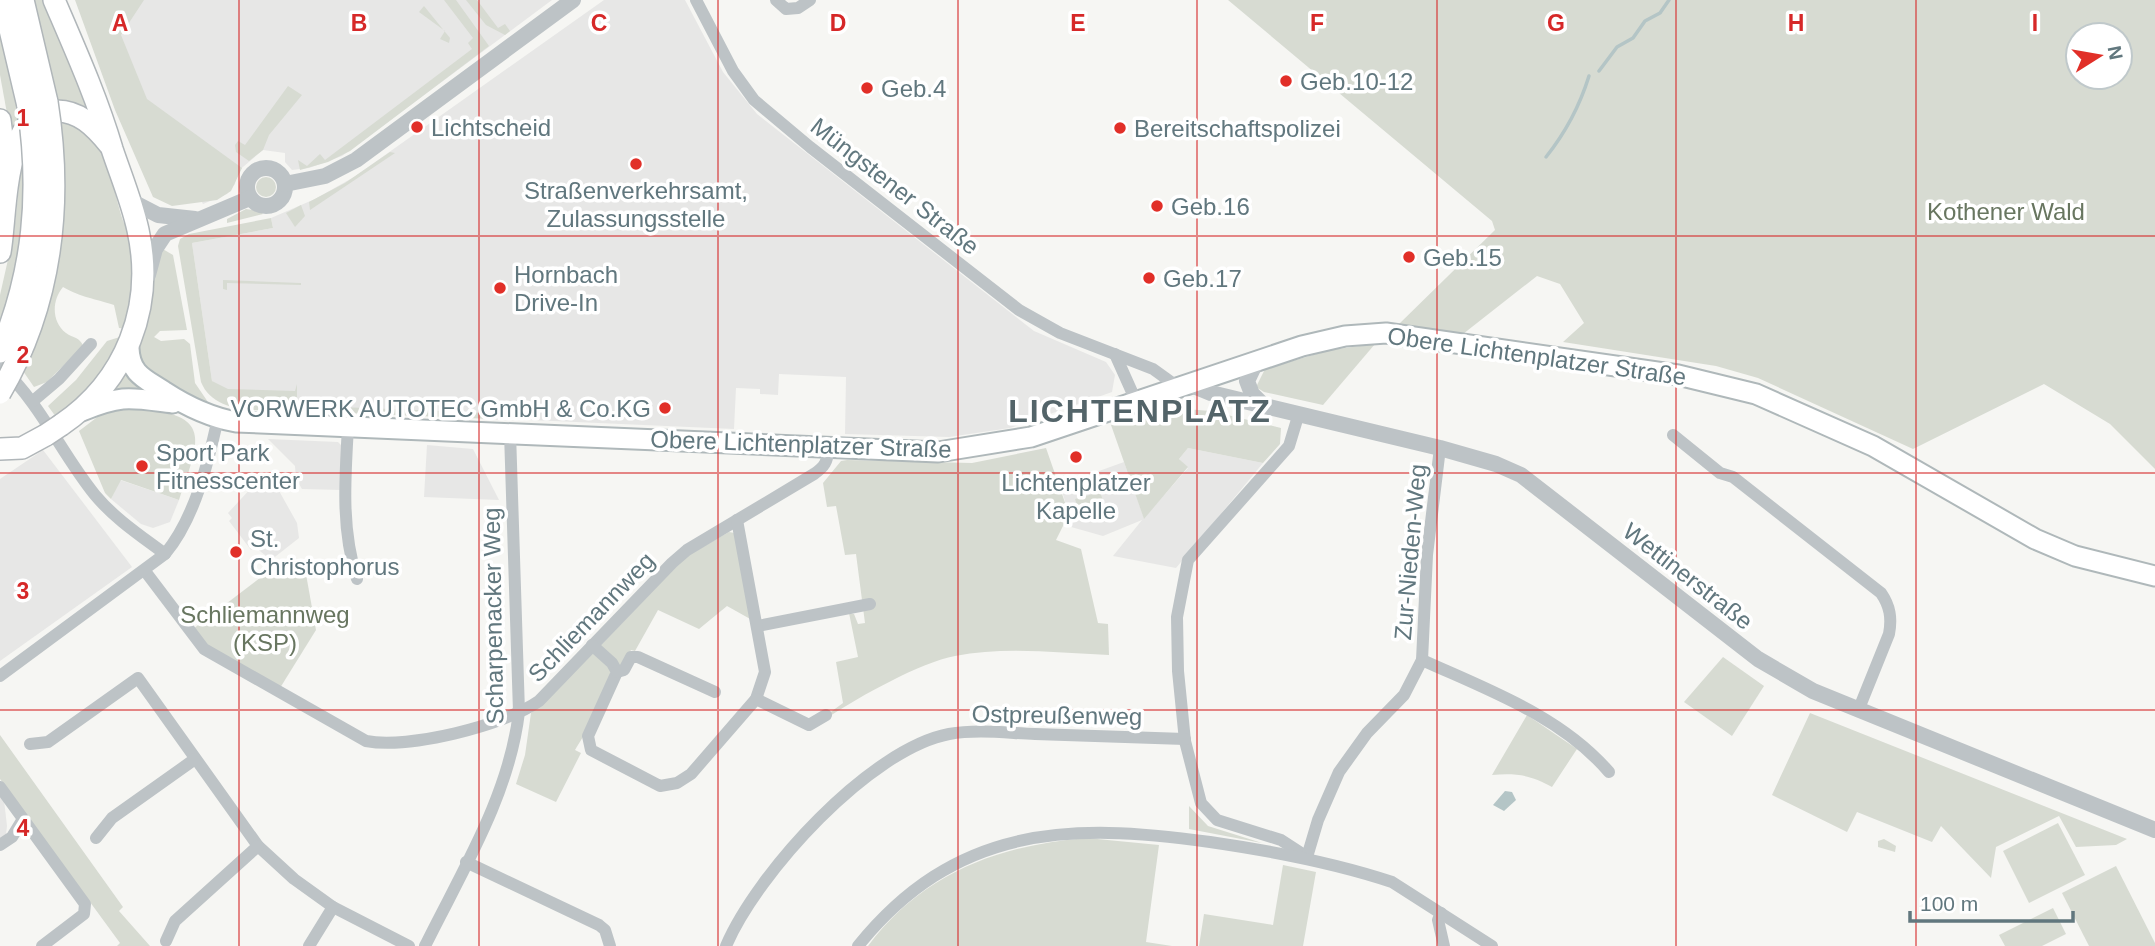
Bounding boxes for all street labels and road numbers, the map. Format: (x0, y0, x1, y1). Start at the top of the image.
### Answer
street label: Müngstener Straße (806, 112, 984, 260)
street label: Obere Lichtenplatzer Straße (1386, 322, 1688, 390)
street label: Obere Lichtenplatzer Straße (650, 425, 952, 463)
street label: Zur-Nieden-Weg (1389, 463, 1431, 641)
street label: Scharpenacker Weg (478, 507, 508, 725)
street label: Wettinerstraße (1618, 517, 1758, 635)
street label: Schliemannweg (522, 547, 660, 687)
street label: Ostpreußenweg (971, 700, 1143, 730)

